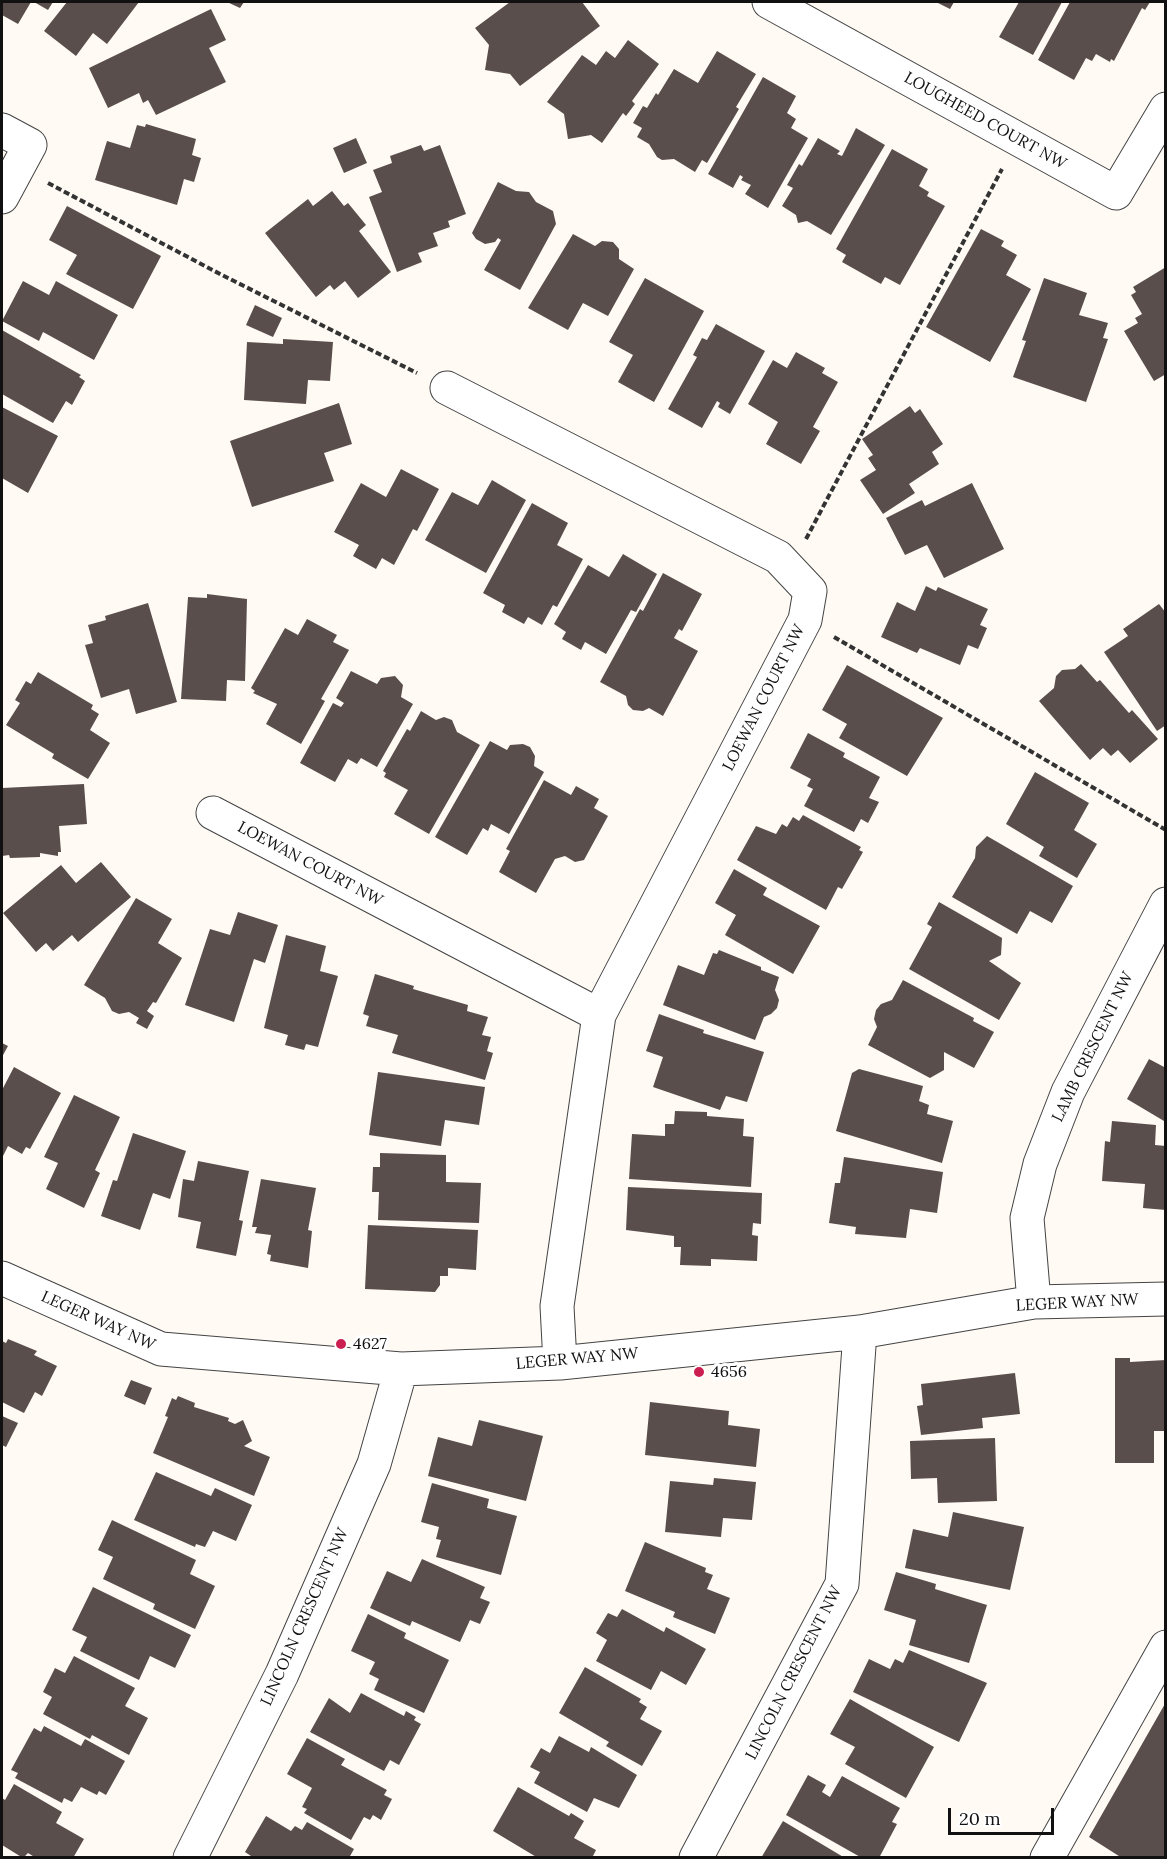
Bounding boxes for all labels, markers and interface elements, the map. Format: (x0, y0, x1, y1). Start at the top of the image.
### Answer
street label: LOUGHEED COURT NW (901, 68, 1069, 174)
street label: LOEWAN COURT NW (719, 622, 809, 774)
street label: LOEWAN COURT NW (234, 818, 386, 910)
street label: LAMB CRESCENT NW (1048, 969, 1138, 1125)
street label: LEGER WAY NW (38, 1287, 158, 1355)
street label: LEGER WAY NW (1015, 1290, 1139, 1316)
place label: 4627 (353, 1334, 387, 1354)
marker: 4627 (334, 1337, 348, 1351)
street label: LEGER WAY NW (515, 1344, 639, 1374)
place label: 4656 (711, 1362, 747, 1382)
marker: 4656 (692, 1365, 706, 1379)
street label: LINCOLN CRESCENT NW (257, 1525, 353, 1709)
street label: LINCOLN CRESCENT NW (742, 1583, 846, 1763)
scale bar (951, 1796, 1058, 1834)
text: 20 m (959, 1807, 1001, 1830)

